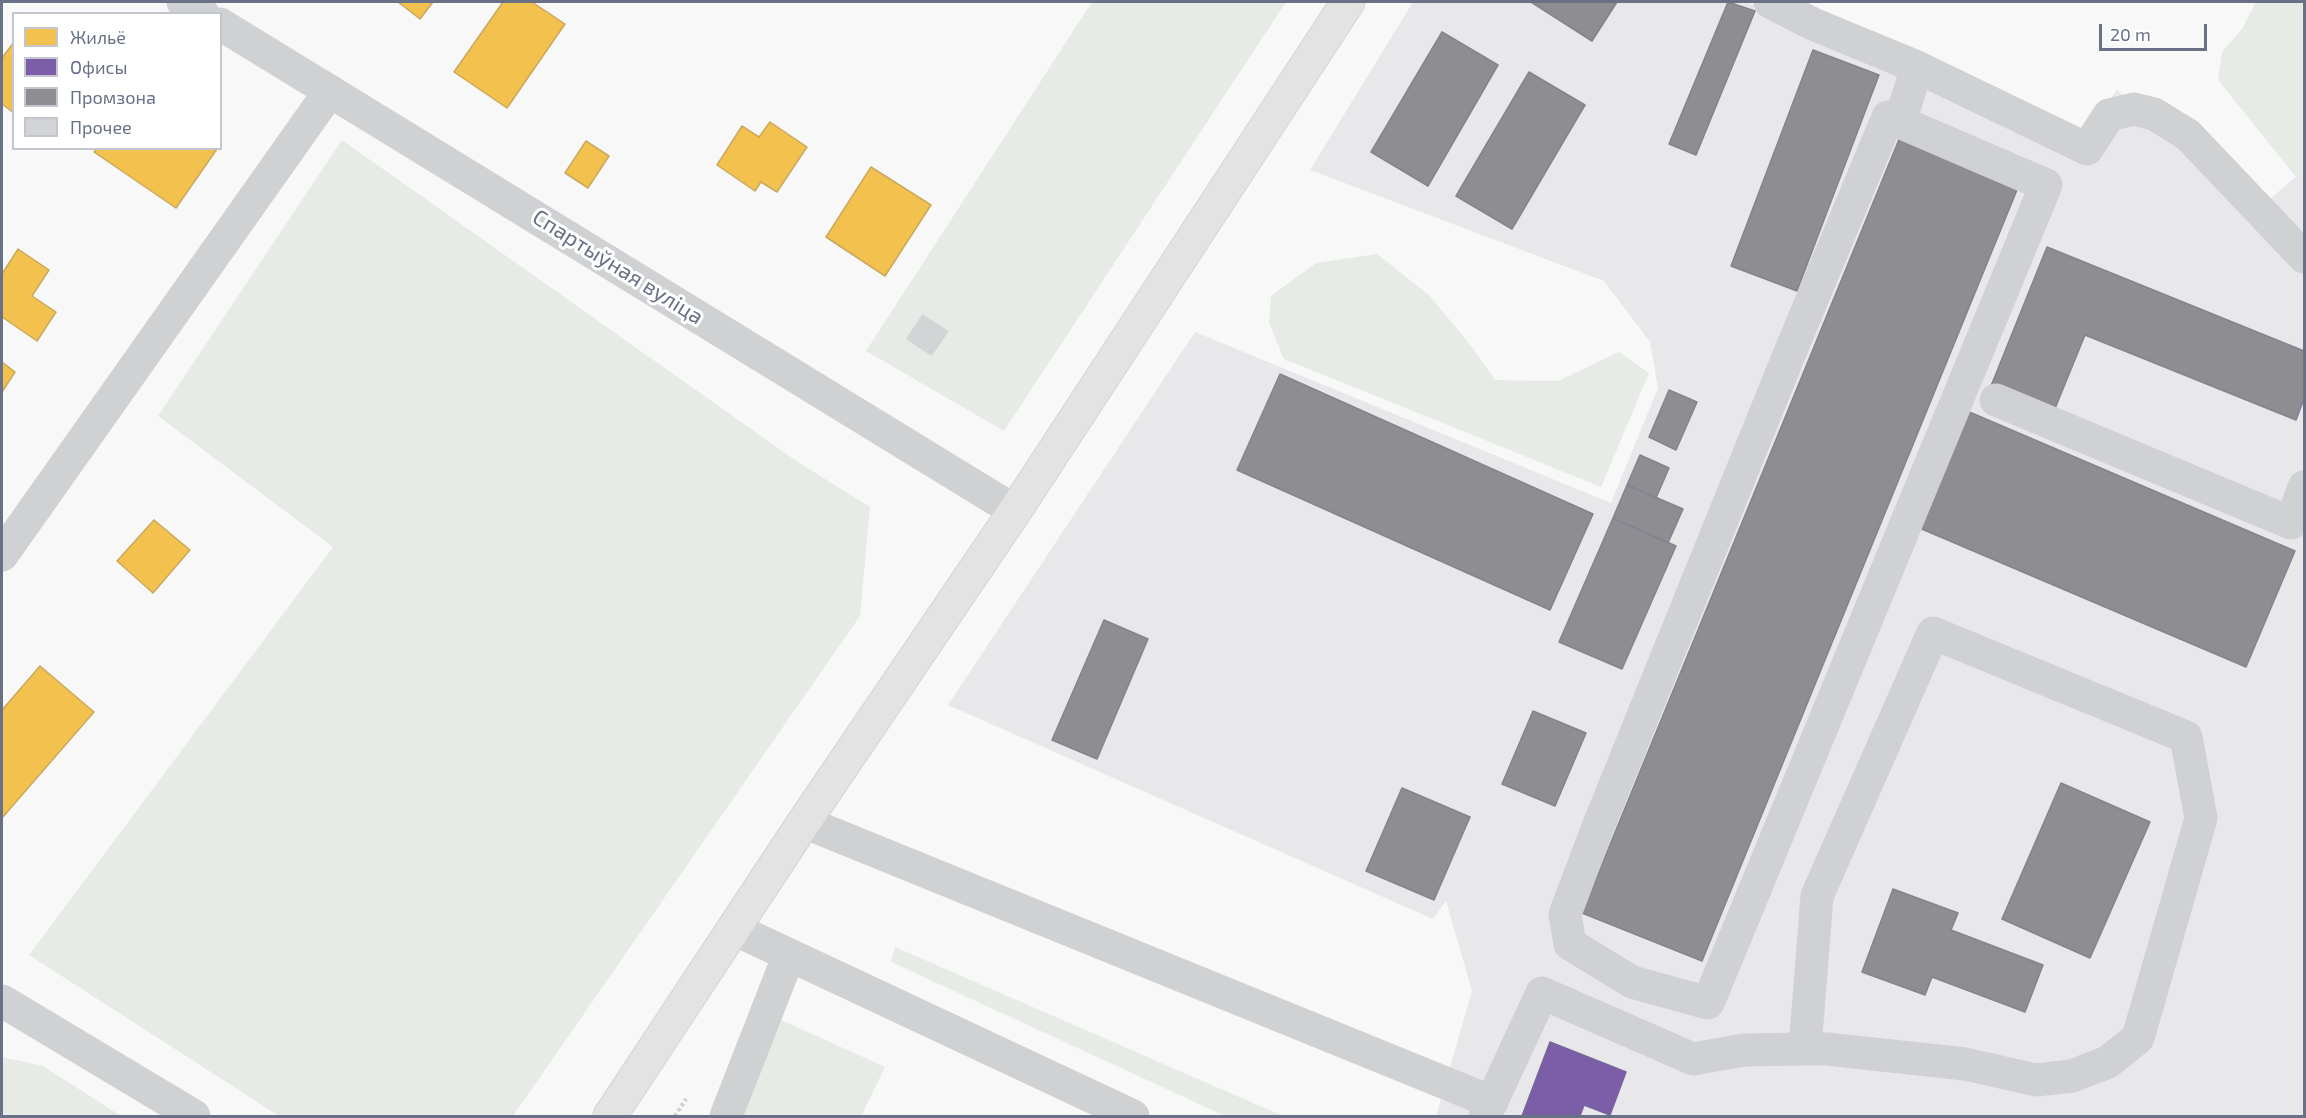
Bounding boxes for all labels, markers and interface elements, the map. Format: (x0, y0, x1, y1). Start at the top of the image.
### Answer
legend (12, 12, 222, 150)
scale bar (2102, 12, 2210, 50)
text: 20 m (2110, 23, 2151, 45)
text: Жильё (70, 26, 126, 48)
text: Офисы (70, 56, 127, 78)
text: Промзона (70, 86, 156, 108)
text: Прочее (70, 116, 132, 138)
street label: Спартыўная вуліца (528, 204, 708, 330)

